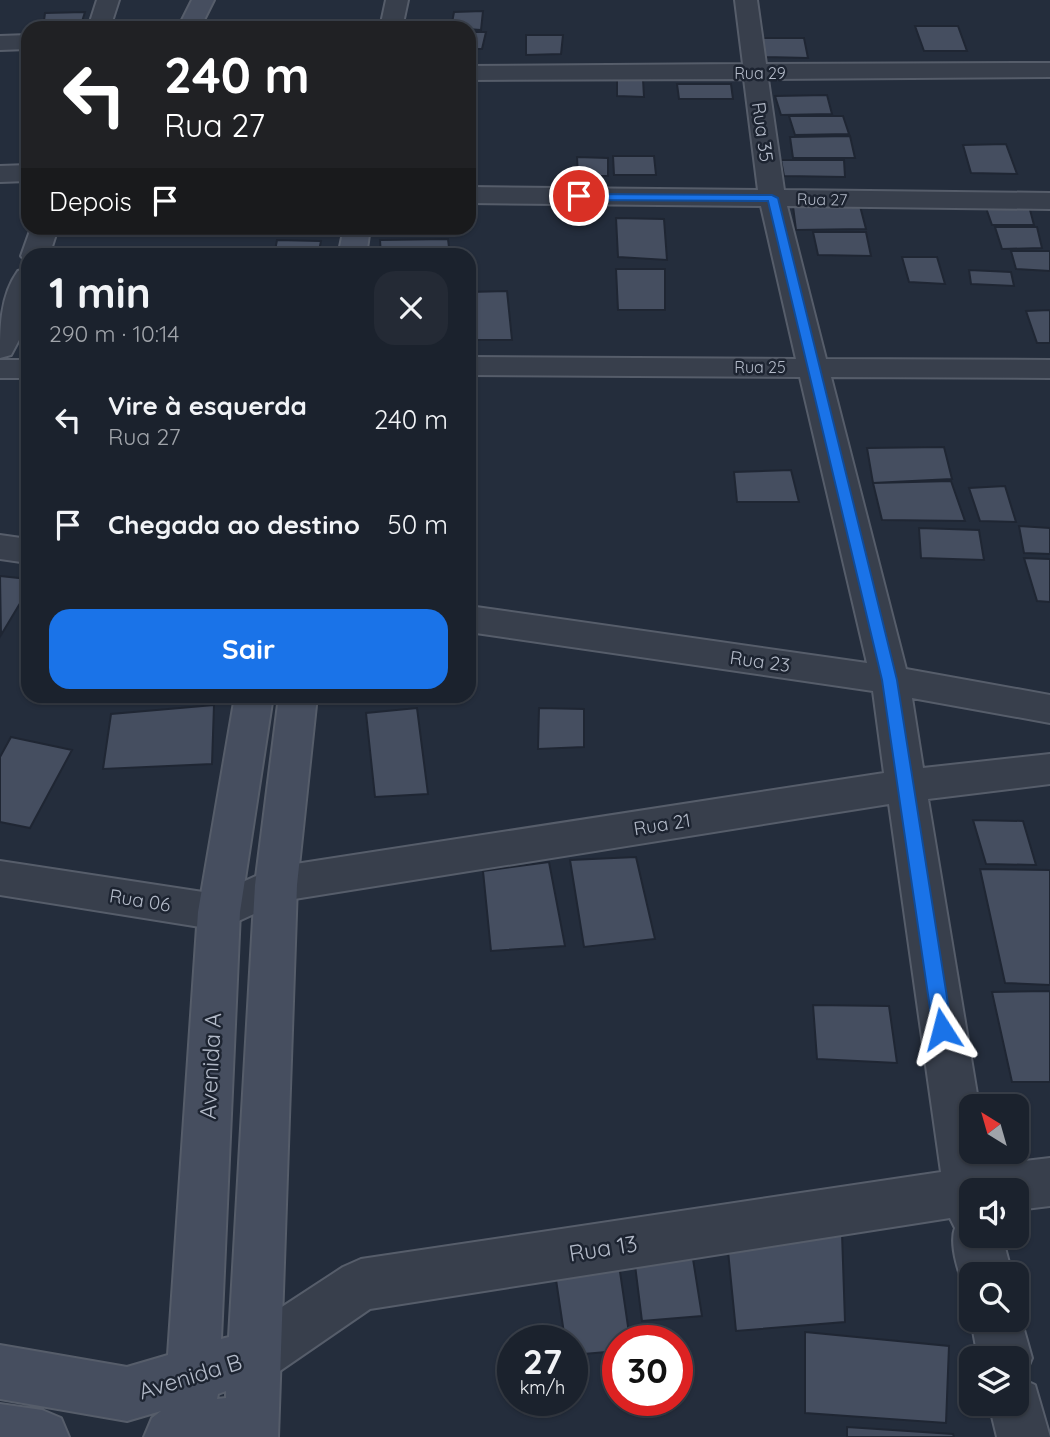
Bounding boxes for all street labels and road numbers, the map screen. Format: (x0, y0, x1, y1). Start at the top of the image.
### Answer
street label: Rua 29 (734, 63, 786, 83)
street label: Rua 35 (747, 100, 779, 164)
street label: Rua 27 (797, 189, 847, 209)
street label: Rua 25 (734, 357, 786, 377)
street label: Rua 23 (728, 645, 792, 677)
street label: Rua 21 (632, 808, 692, 840)
street label: Rua 06 (108, 883, 172, 917)
street label: Avenida A (193, 1012, 227, 1120)
street label: Rua 13 (567, 1228, 639, 1268)
street label: Avenida B (135, 1347, 245, 1405)

